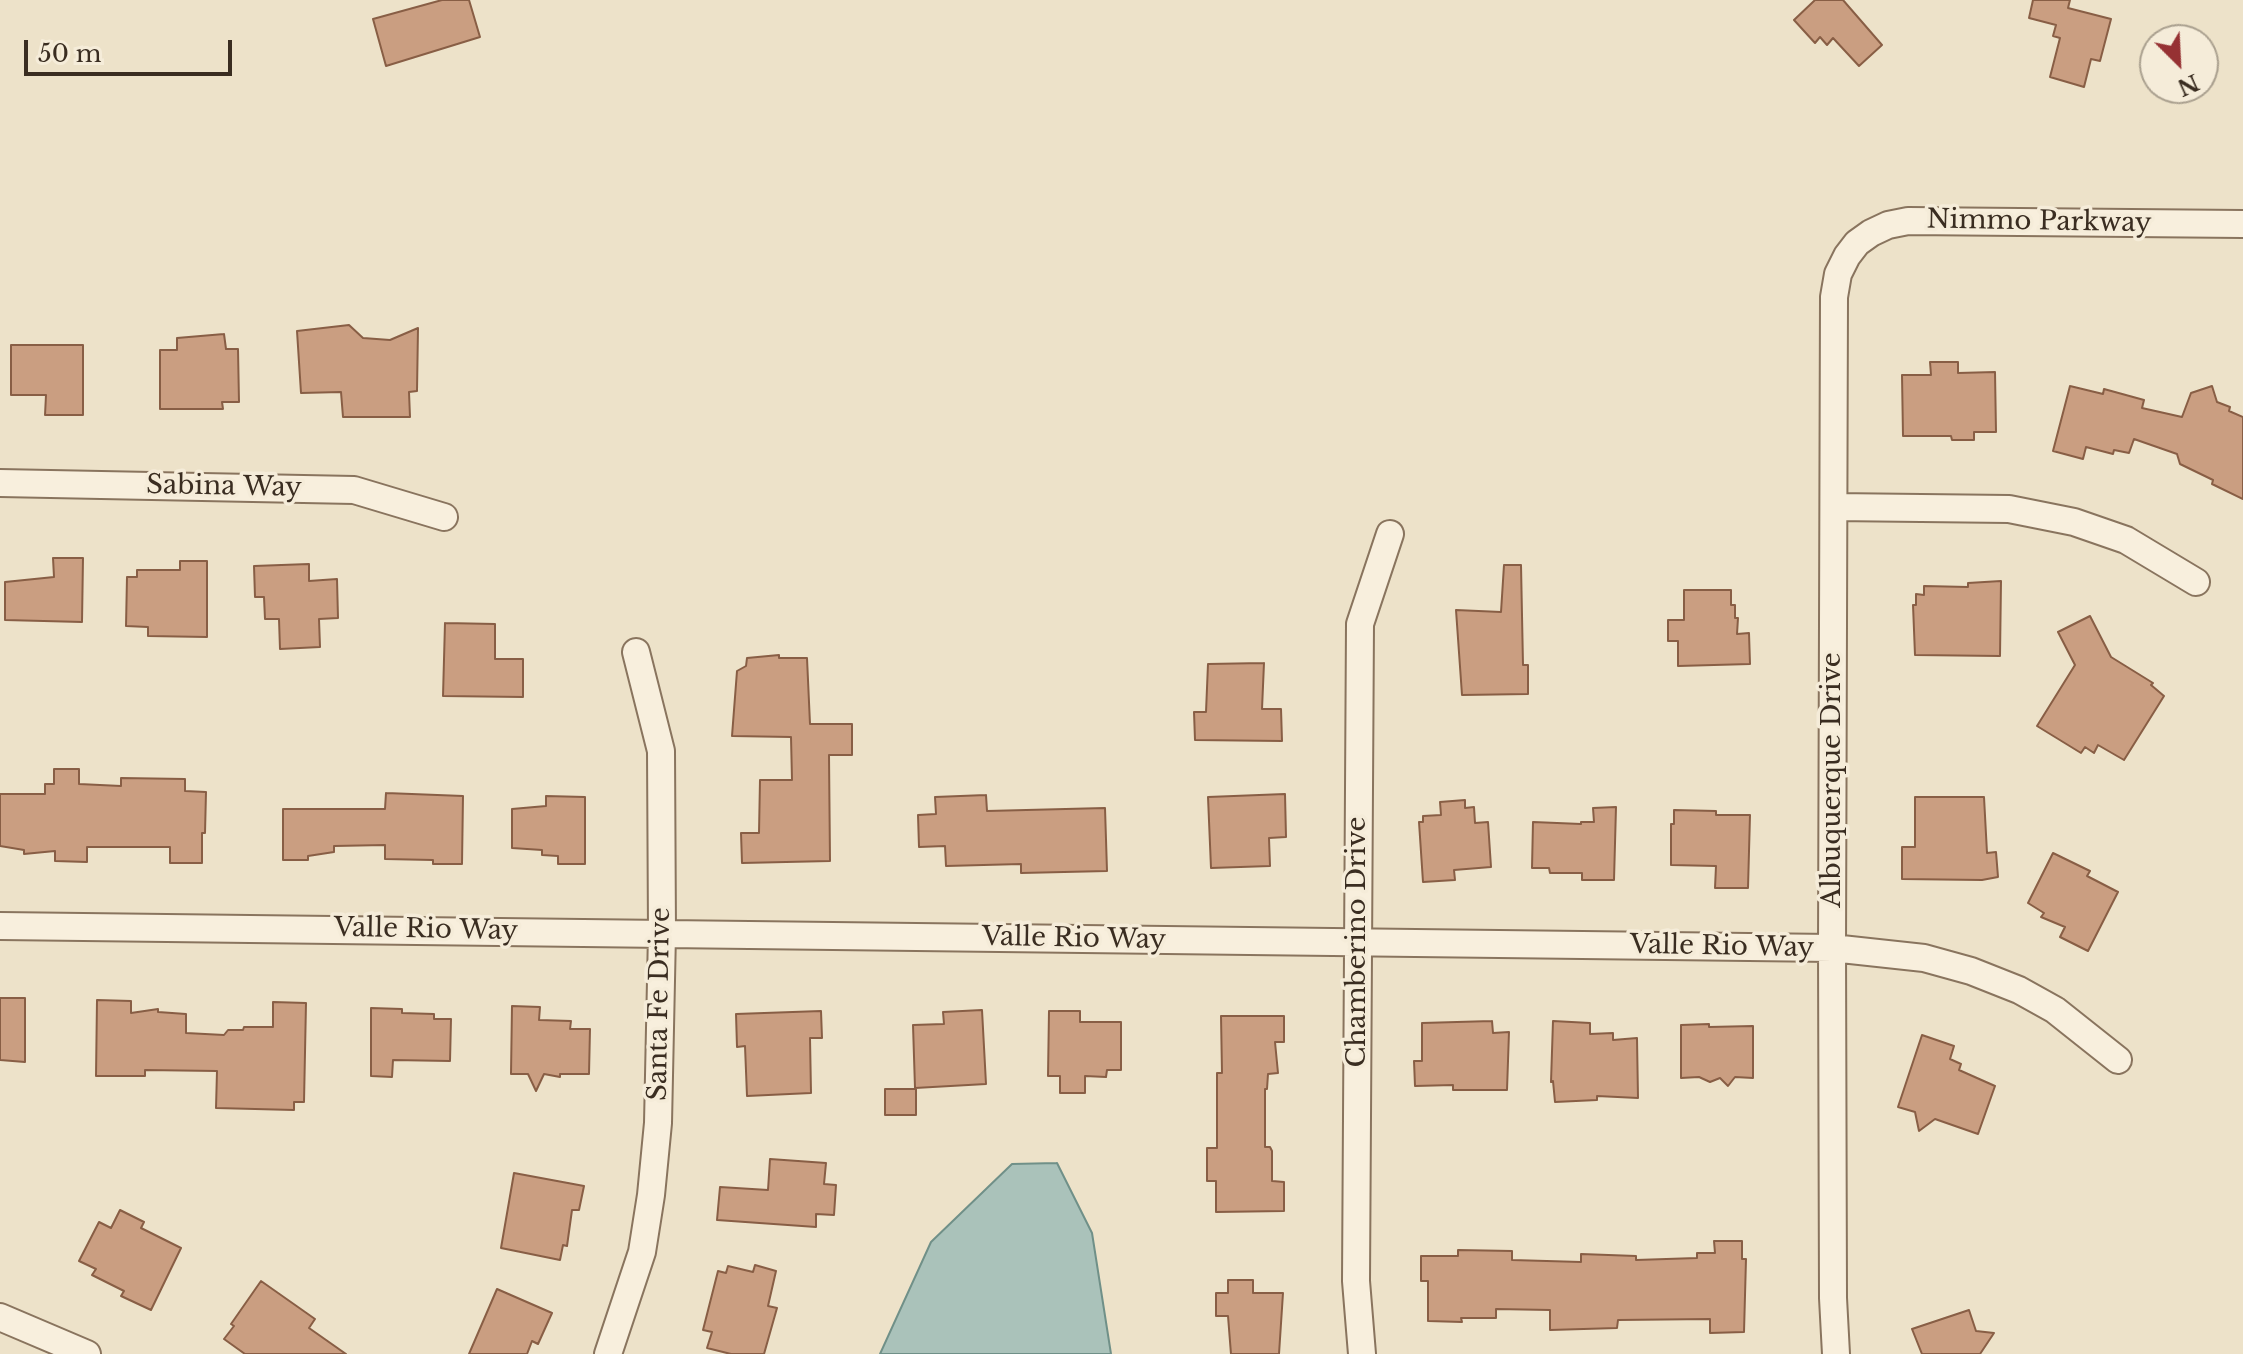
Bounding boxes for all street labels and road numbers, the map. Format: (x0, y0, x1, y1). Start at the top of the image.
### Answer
street label: Nimmo Parkway (1926, 204, 2152, 240)
street label: Sabina Way (146, 470, 302, 504)
street label: Albuquerque Drive (1817, 652, 1849, 908)
street label: Chamberino Drive (1342, 817, 1374, 1067)
street label: Santa Fe Drive (643, 907, 677, 1101)
street label: Valle Rio Way (334, 913, 518, 947)
street label: Valle Rio Way (982, 922, 1166, 956)
street label: Valle Rio Way (1630, 930, 1814, 964)

